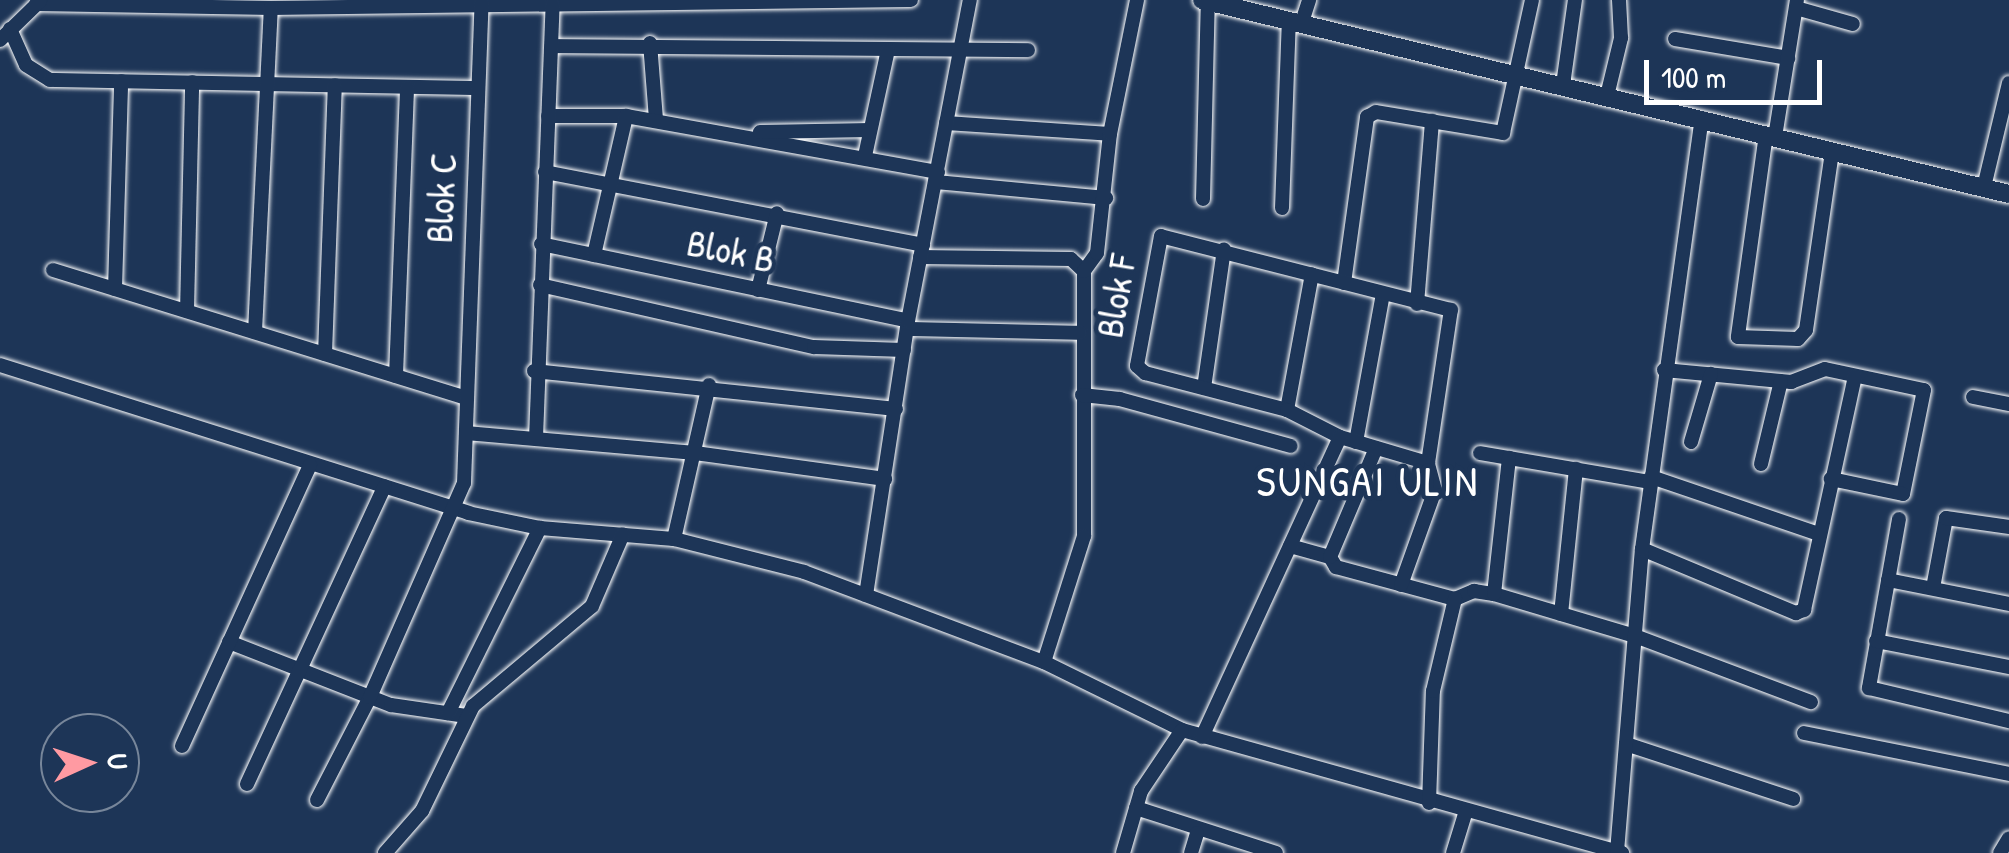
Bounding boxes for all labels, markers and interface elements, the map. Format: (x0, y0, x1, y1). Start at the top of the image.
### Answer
scale bar (1649, 40, 1826, 102)
text: 100 m (1661, 57, 1726, 97)
street label: Blok C (416, 152, 466, 244)
street label: Blok B (683, 220, 779, 282)
street label: Blok F (1086, 251, 1146, 341)
district label: SUNGAI ULIN (1256, 456, 1480, 506)
north arrow (40, 713, 140, 813)
text: U (99, 753, 137, 770)

